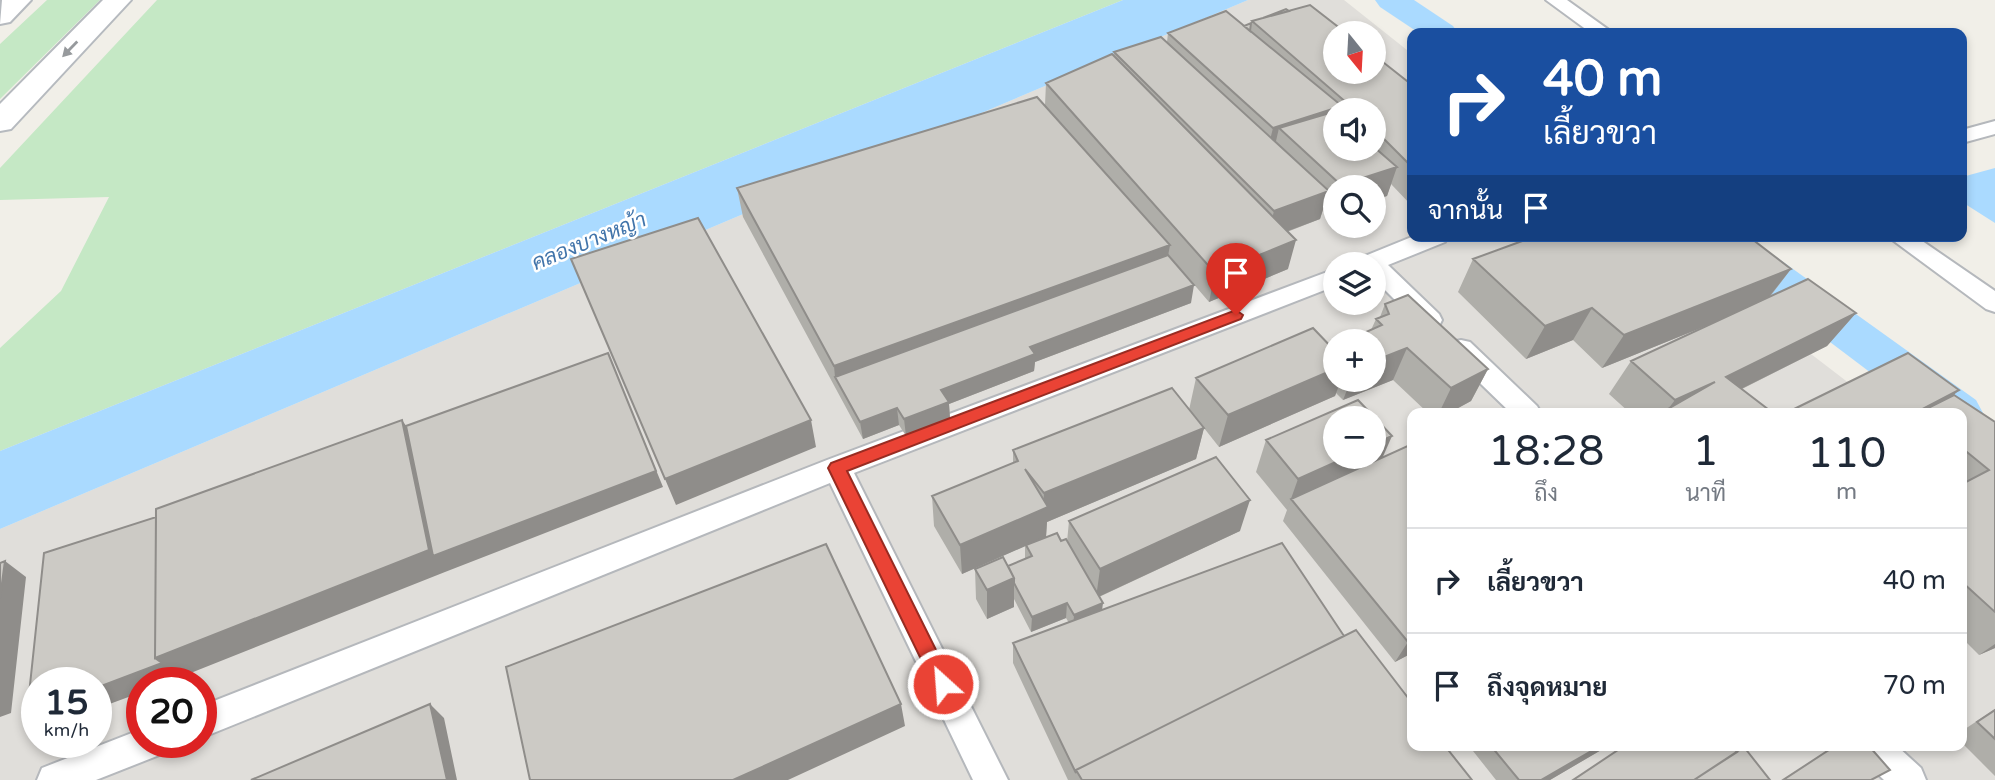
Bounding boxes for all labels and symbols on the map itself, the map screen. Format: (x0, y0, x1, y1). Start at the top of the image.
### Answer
north arrow (1323, 21, 1386, 84)
one-way arrow (63, 40, 79, 57)
water label: คลองบางหญ้า (528, 206, 650, 276)
pin (1206, 243, 1266, 315)
position arrow (906, 647, 980, 721)
speed limit sign: 20 (126, 667, 217, 758)

